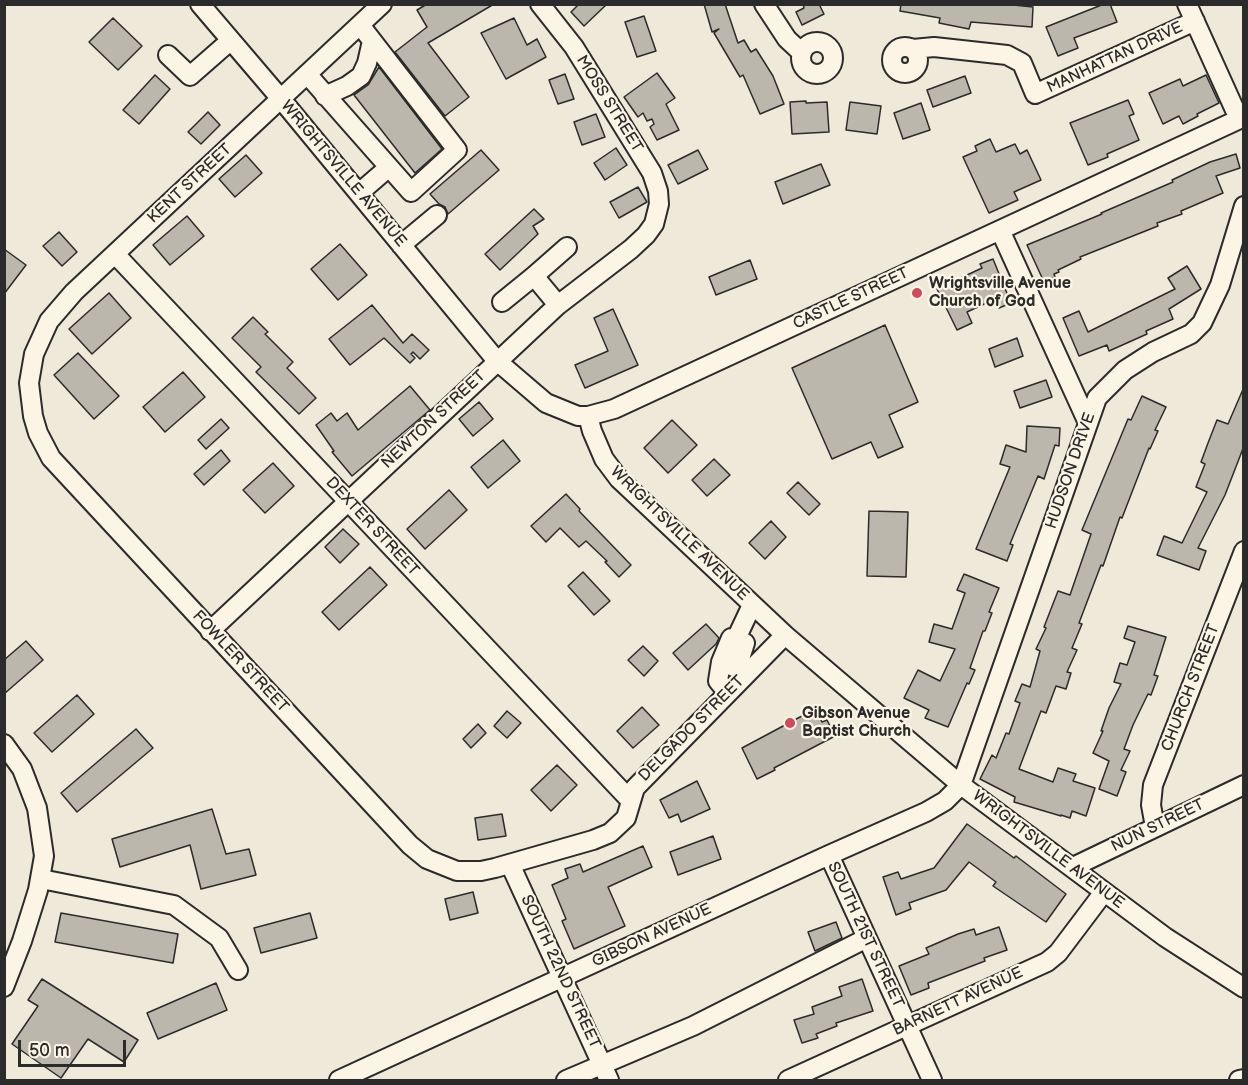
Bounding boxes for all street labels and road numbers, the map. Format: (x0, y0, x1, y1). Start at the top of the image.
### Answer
street label: MANHATTAN DRIVE (1044, 18, 1186, 98)
street label: MOSS STREET (572, 52, 646, 156)
street label: WRIGHTSVILLE AVENUE (276, 97, 410, 251)
street label: KENT STREET (144, 140, 236, 228)
street label: CASTLE STREET (790, 264, 912, 334)
street label: NEWTON STREET (378, 367, 490, 473)
street label: HUDSON DRIVE (1042, 410, 1100, 532)
street label: WRIGHTSVILLE AVENUE (606, 463, 752, 605)
street label: DEXTER STREET (321, 474, 423, 580)
street label: FOWLER STREET (188, 607, 292, 717)
street label: CHURCH STREET (1158, 622, 1224, 754)
street label: DELGADO STREET (635, 672, 749, 786)
street label: WRIGHTSVILLE AVENUE (968, 787, 1128, 913)
street label: NUN STREET (1108, 795, 1208, 857)
street label: SOUTH 21ST STREET (823, 859, 907, 1011)
street label: SOUTH 22ND STREET (516, 892, 604, 1052)
street label: GIBSON AVENUE (589, 900, 715, 972)
street label: BARNETT AVENUE (890, 963, 1026, 1041)

